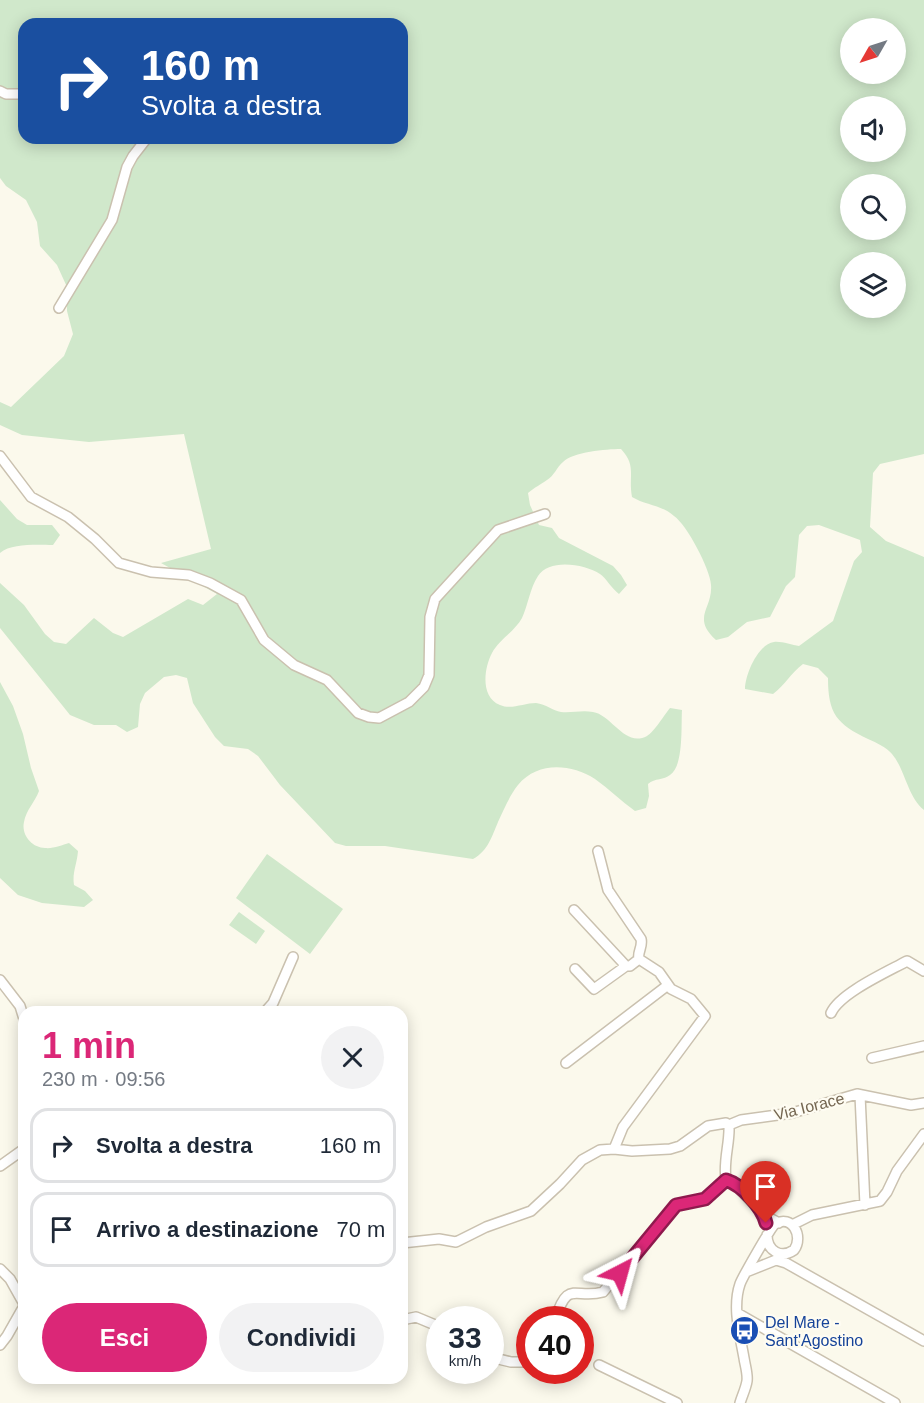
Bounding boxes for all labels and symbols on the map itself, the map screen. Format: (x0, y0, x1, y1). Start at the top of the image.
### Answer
north arrow (840, 18, 906, 84)
street label: Via Iorace (772, 1090, 846, 1123)
pin (740, 1161, 791, 1223)
position arrow (588, 1241, 652, 1305)
speed limit sign: 40 (516, 1306, 594, 1384)
place label: Del Mare - Sant'Agostino (765, 1314, 863, 1349)
bus stop icon: Del Mare - Sant'Agostino (728, 1315, 760, 1347)

